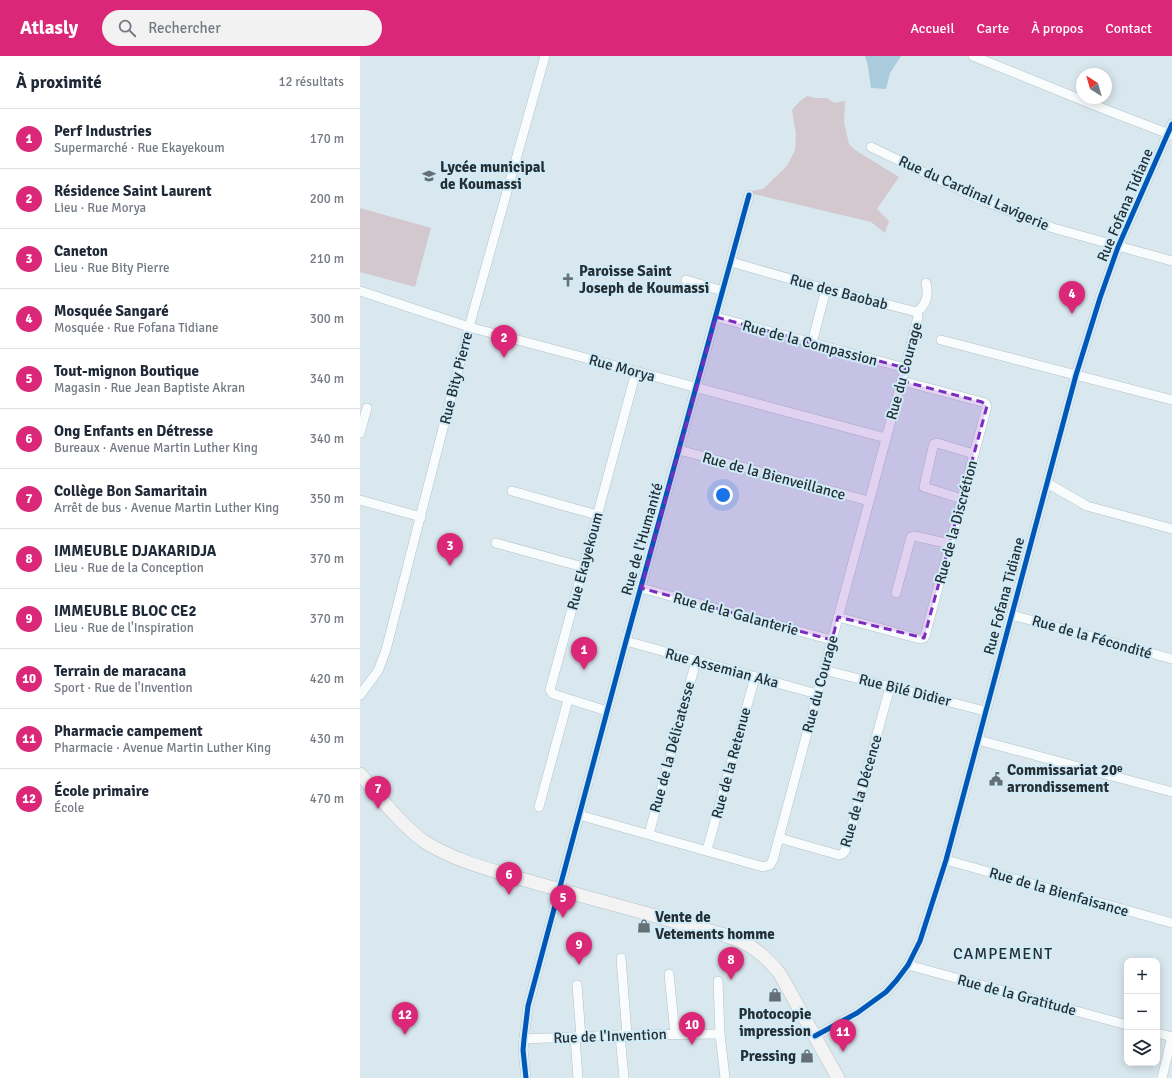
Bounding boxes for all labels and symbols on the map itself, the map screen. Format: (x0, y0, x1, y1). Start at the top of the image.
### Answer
north arrow (1076, 68, 1112, 104)
street label: Rue Fofana Tidiane (1093, 146, 1157, 264)
street label: Rue du Cardinal Lavigerie (896, 152, 1052, 234)
place label: Lycée municipal de Koumassi (440, 158, 545, 193)
school or university icon: Lycée municipal de Koumassi (421, 168, 437, 184)
place label: Paroisse Saint Joseph de Koumassi (579, 262, 709, 297)
street label: Rue des Baobab (788, 270, 890, 314)
church icon: Paroisse Saint Joseph de Koumassi (560, 272, 576, 288)
pin: 4 (1059, 281, 1085, 314)
street label: Rue de la Compassion (740, 316, 880, 370)
street label: Rue du Courage (882, 320, 926, 422)
pin: 2 (491, 325, 517, 358)
street label: Rue Bity Pierre (436, 330, 476, 426)
street label: Rue Morya (587, 351, 657, 385)
street label: Rue de la Bienveillance (700, 448, 848, 504)
street label: Rue de la Discrétion (931, 458, 981, 586)
street label: Rue de l'Humanité (617, 481, 667, 597)
your location (713, 485, 733, 505)
street label: Rue Ekayekoum (563, 510, 607, 612)
pin: 3 (437, 533, 463, 566)
street label: Rue Fofana Tidiane (980, 535, 1028, 657)
street label: Rue de la Galanterie (671, 589, 801, 639)
street label: Rue de la Fécondité (1030, 611, 1154, 663)
street label: Rue du Courage (798, 633, 842, 735)
pin: 1 (571, 637, 597, 670)
street label: Rue Assemian Aka (663, 644, 781, 692)
street label: Rue Bilé Didier (857, 670, 954, 710)
street label: Rue de la Délicatesse (646, 679, 698, 815)
street label: Rue de la Retenue (707, 705, 755, 821)
street label: Rue de la Décence (836, 733, 886, 849)
place label: Commissariat 20ᵉ arrondissement (1007, 761, 1123, 796)
public building icon: Commissariat 20ᵉ arrondissement (988, 771, 1004, 787)
pin: 7 (365, 776, 391, 809)
pin: 6 (496, 862, 522, 895)
street label: Rue de la Bienfaisance (987, 863, 1131, 921)
pin: 5 (550, 885, 576, 918)
place label: Vente de Vetements homme (655, 908, 775, 943)
shop icon: Vente de Vetements homme (636, 918, 652, 934)
pin: 9 (566, 932, 592, 965)
district label: CAMPEMENT (953, 944, 1053, 964)
pin: 8 (718, 947, 744, 980)
street label: Rue de la Gratitude (955, 970, 1079, 1020)
shop icon: Photocopie impression (767, 987, 783, 1003)
pin: 12 (392, 1002, 418, 1035)
place label: Photocopie impression (739, 1005, 811, 1040)
pin: 10 (679, 1012, 705, 1045)
pin: 11 (830, 1019, 856, 1052)
street label: Rue de l'Invention (553, 1025, 667, 1047)
place label: Pressing (740, 1047, 796, 1065)
shop icon: Pressing (799, 1048, 815, 1064)

